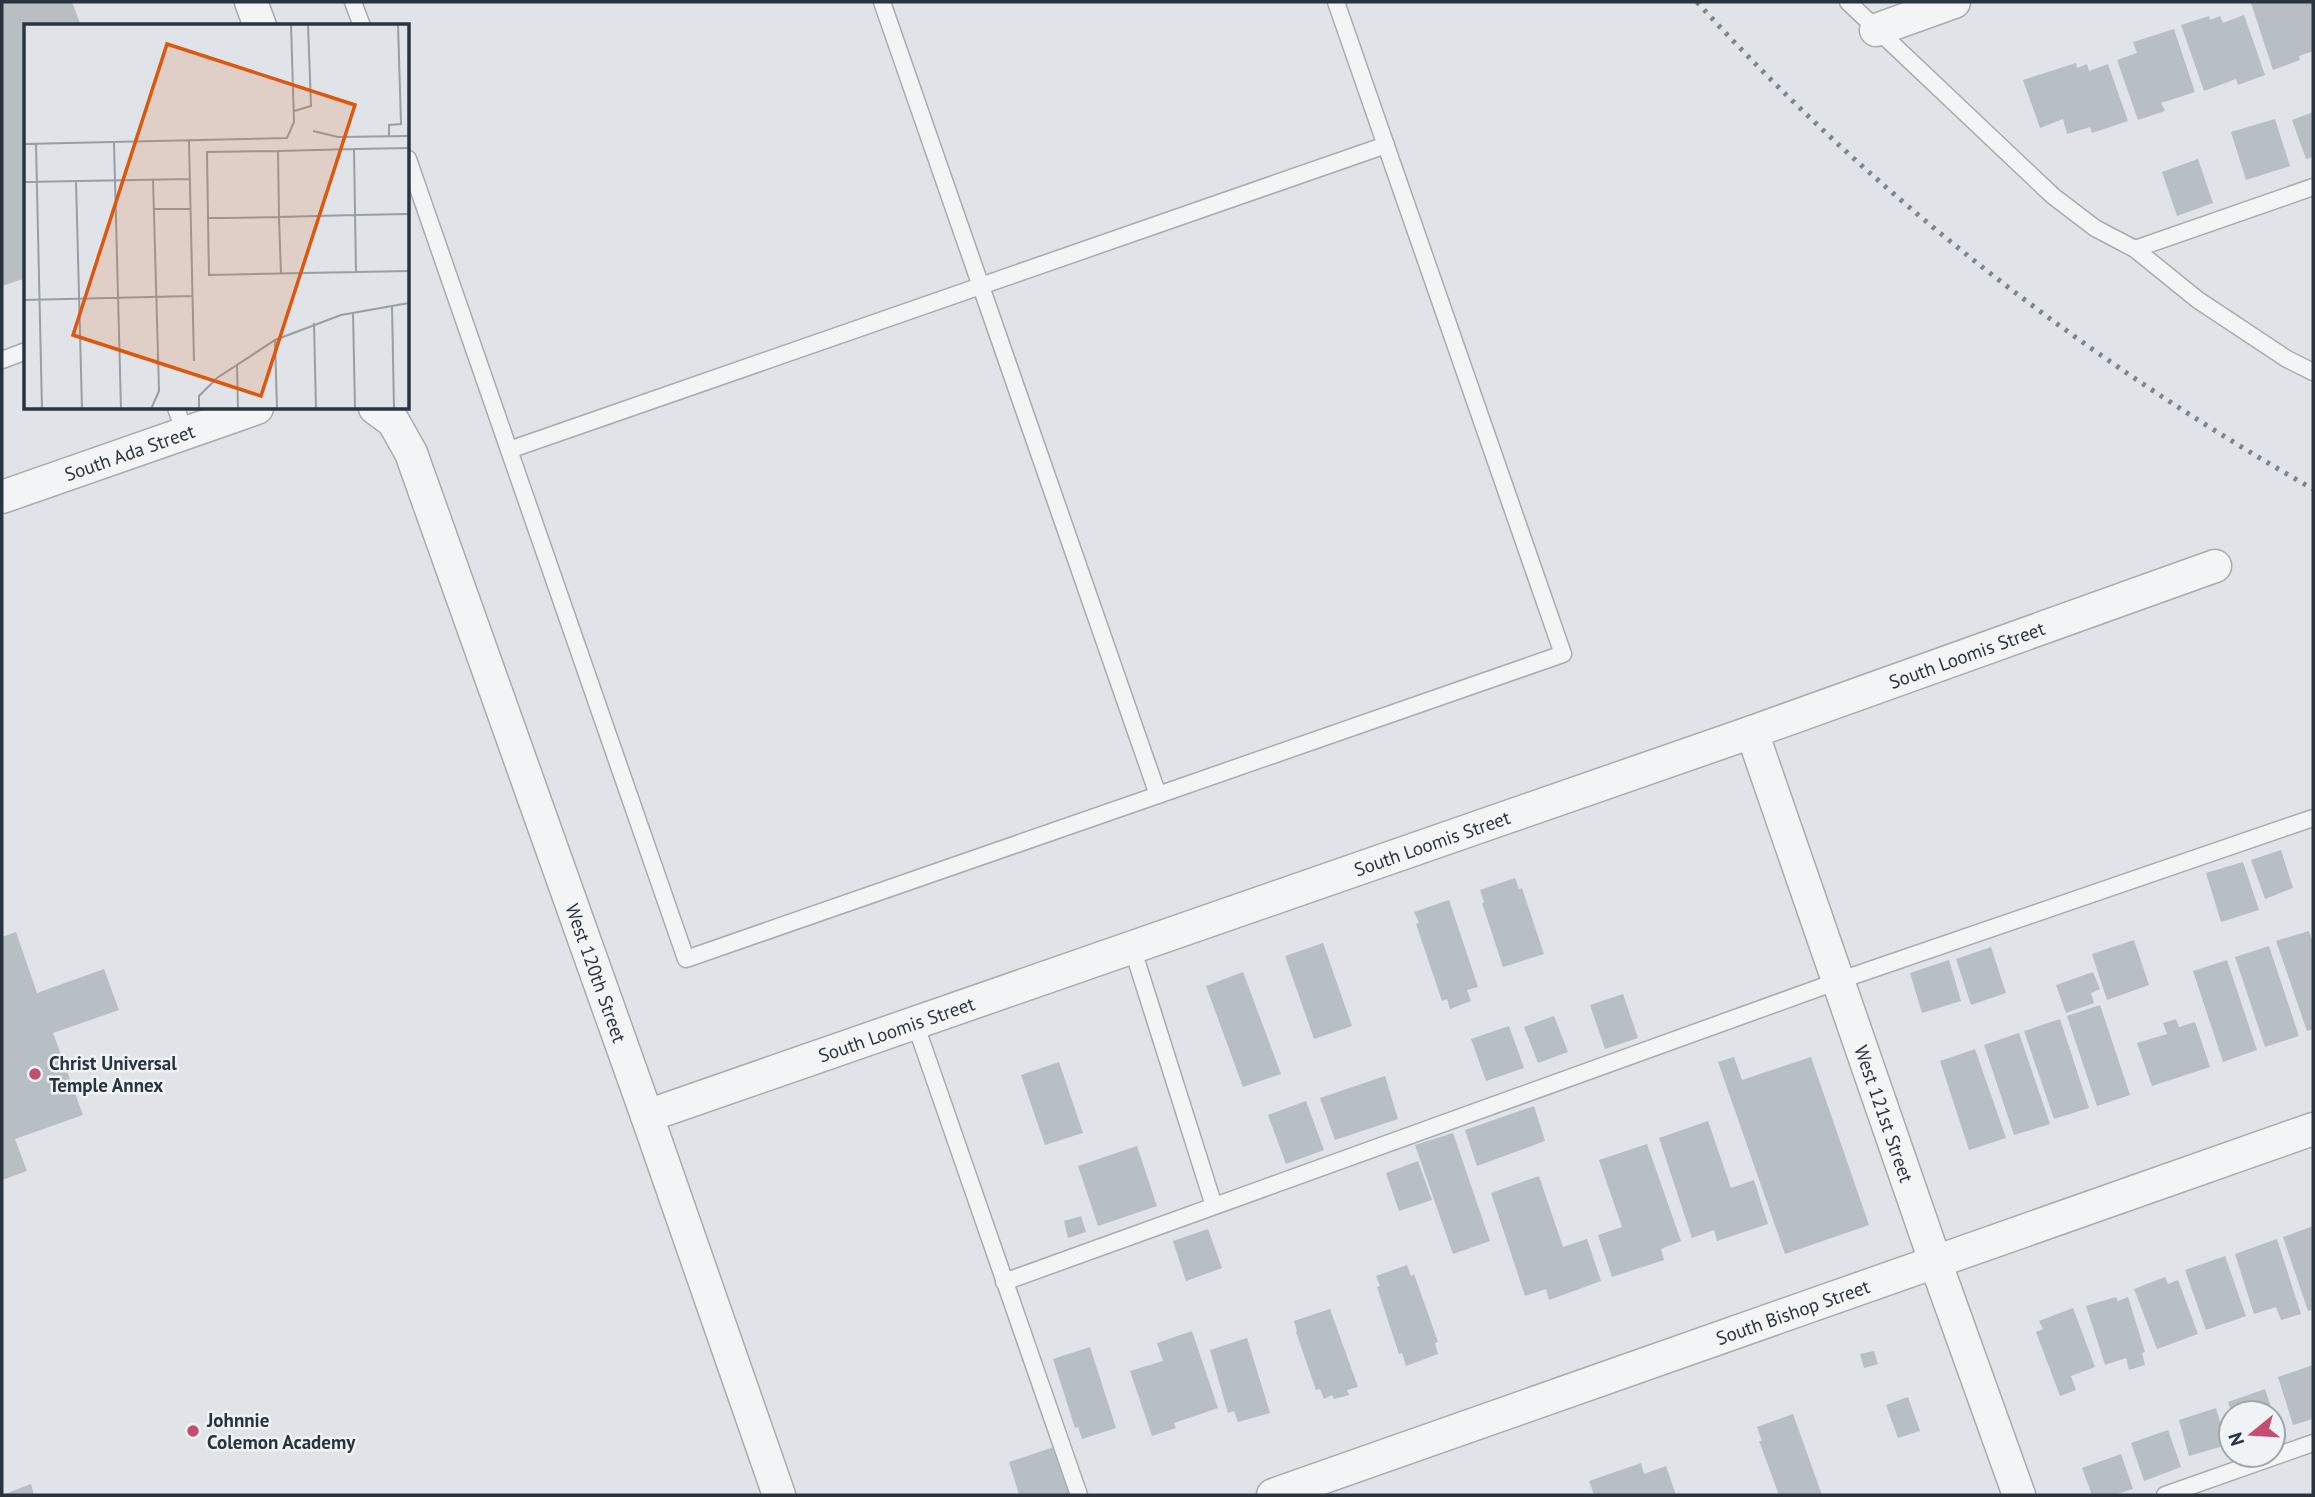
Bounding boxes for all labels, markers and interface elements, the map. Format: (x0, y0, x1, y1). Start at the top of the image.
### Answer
inset map (24, 24, 410, 410)
street label: South Ada Street (61, 419, 198, 486)
street label: South Loomis Street (1886, 616, 2048, 694)
street label: South Loomis Street (1351, 805, 1514, 881)
street label: West 120th Street (560, 900, 632, 1046)
street label: South Loomis Street (815, 991, 978, 1068)
street label: West 121st Street (1849, 1042, 1919, 1186)
place label: Christ Universal Temple Annex (49, 1051, 177, 1097)
marker: Christ Universal Temple Annex (27, 1066, 43, 1082)
street label: South Bishop Street (1713, 1274, 1873, 1350)
north arrow (2217, 1399, 2287, 1469)
place label: Johnnie Colemon Academy (206, 1408, 356, 1454)
marker: Johnnie Colemon Academy (185, 1423, 201, 1439)
text: N (2222, 1430, 2249, 1449)

